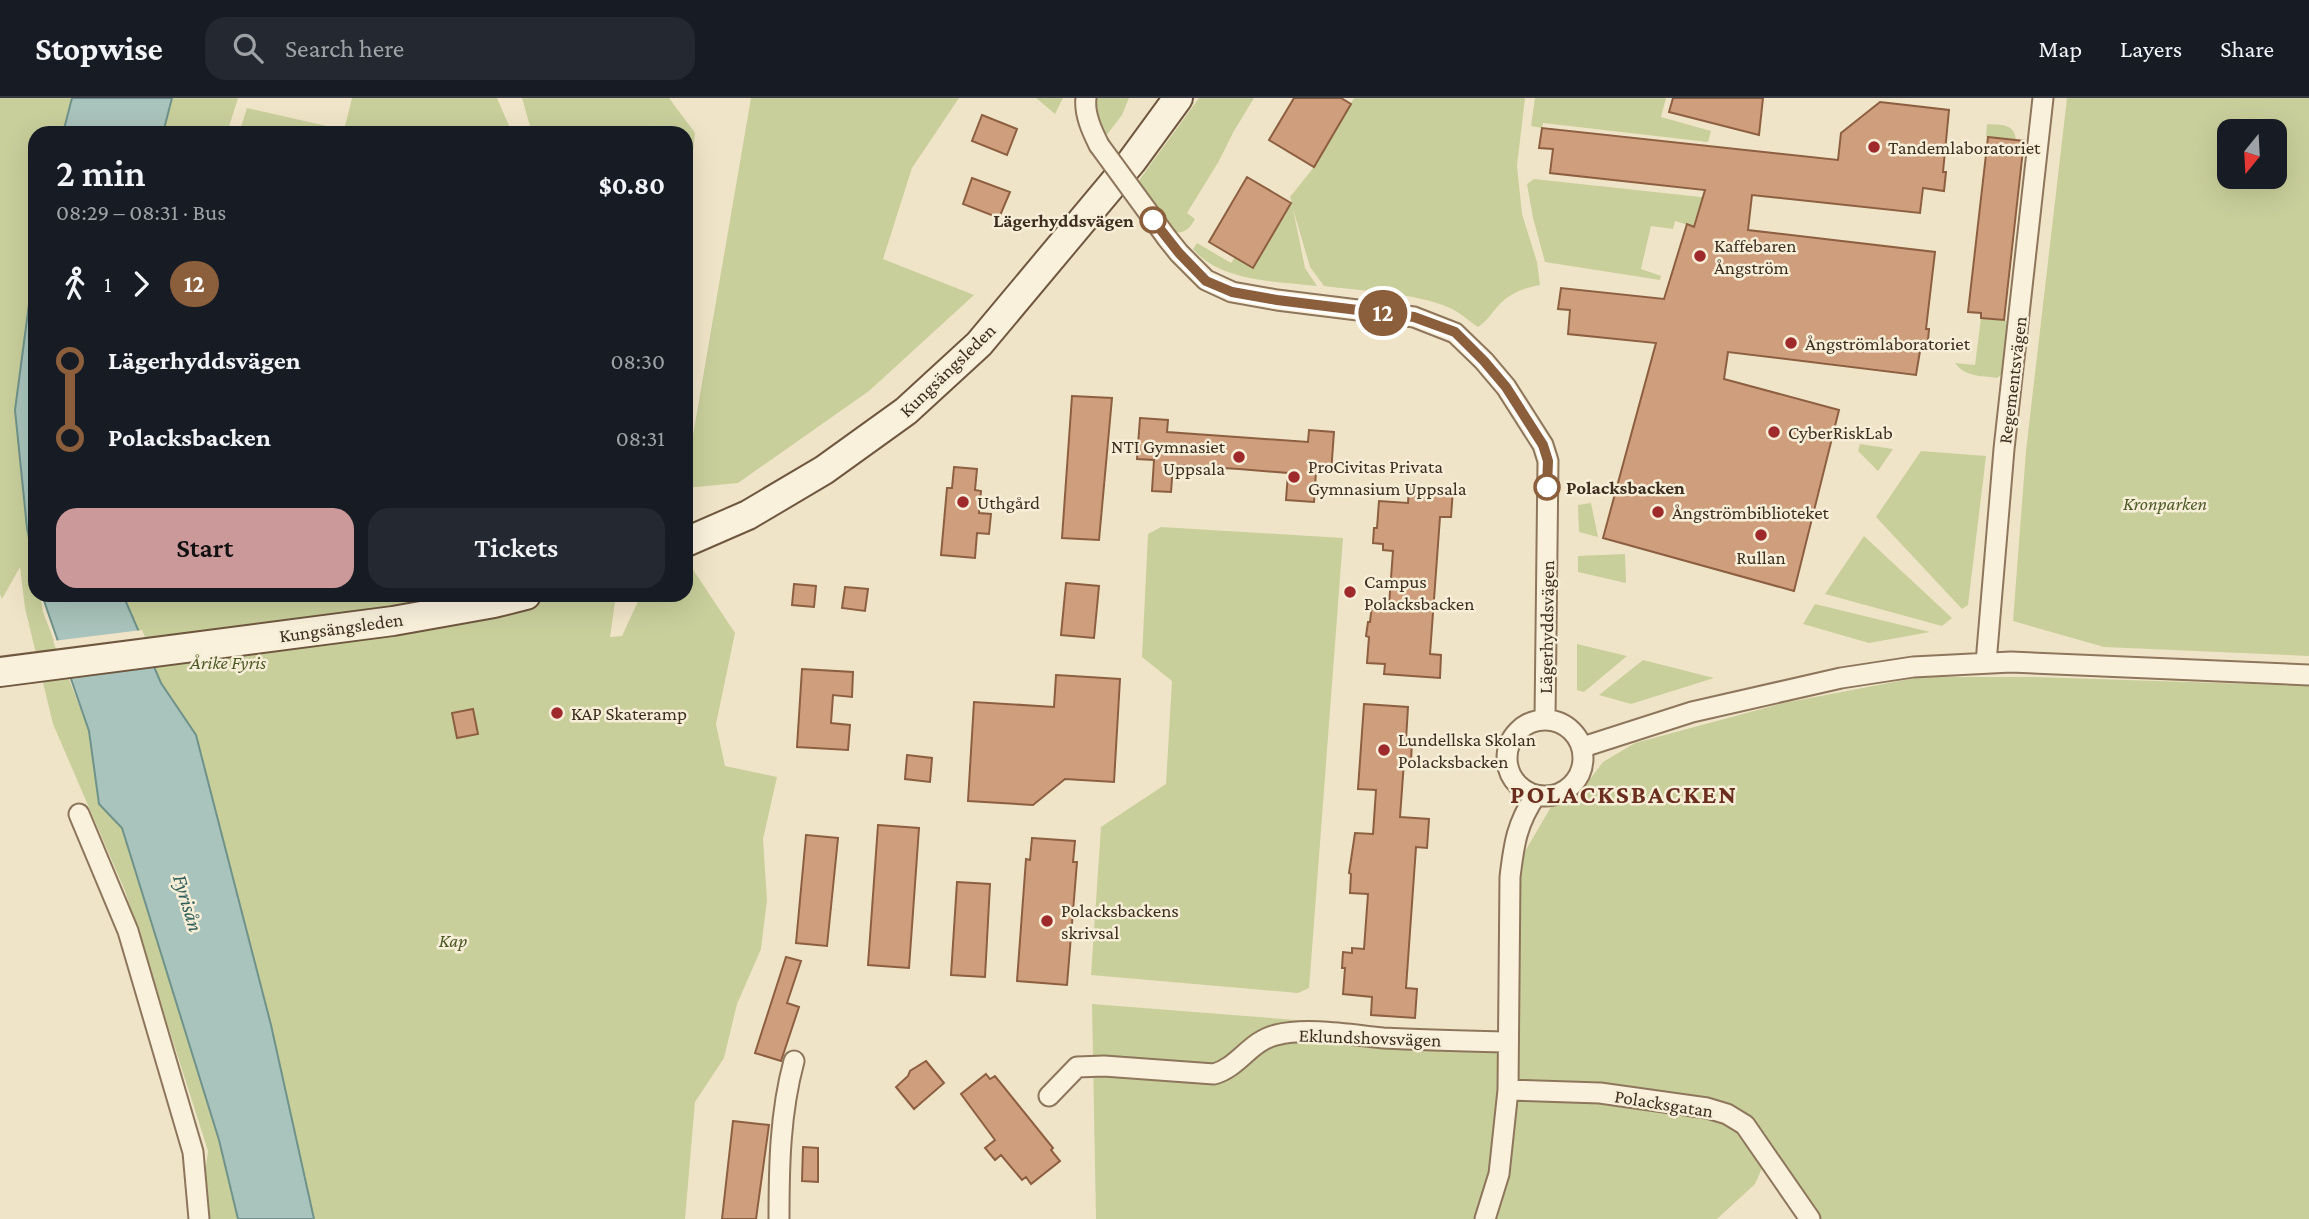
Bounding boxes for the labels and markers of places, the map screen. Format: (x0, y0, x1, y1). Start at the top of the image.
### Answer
place label: Tandemlaboratoriet (1888, 137, 2041, 158)
marker: Tandemlaboratoriet (1866, 139, 1882, 155)
marker: Lägerhyddsvägen (1140, 207, 1166, 233)
place label: Lägerhyddsvägen (993, 210, 1134, 231)
place label: Kaffebaren Ångström (1714, 235, 1796, 278)
marker: Kaffebaren Ångström (1692, 248, 1708, 264)
place label: Ångströmlaboratoriet (1805, 333, 1971, 354)
marker: Ångströmlaboratoriet (1783, 335, 1799, 351)
place label: CyberRiskLab (1788, 422, 1893, 443)
marker: CyberRiskLab (1766, 424, 1782, 440)
place label: NTI Gymnasiet Uppsala (1111, 436, 1226, 479)
marker: NTI Gymnasiet Uppsala (1231, 449, 1247, 465)
place label: ProCivitas Privata Gymnasium Uppsala (1308, 456, 1467, 499)
marker: ProCivitas Privata Gymnasium Uppsala (1286, 469, 1302, 485)
marker: Polacksbacken (1534, 474, 1560, 500)
place label: Polacksbacken (1566, 477, 1685, 498)
place label: Uthgård (977, 492, 1040, 513)
marker: Uthgård (955, 494, 971, 510)
place label: Ångströmbiblioteket (1672, 502, 1830, 523)
marker: Ångströmbiblioteket (1650, 504, 1666, 520)
marker: Rullan (1753, 527, 1769, 543)
place label: Rullan (1736, 547, 1786, 568)
place label: Campus Polacksbacken (1364, 571, 1474, 614)
marker: Campus Polacksbacken (1342, 584, 1358, 600)
place label: KAP Skateramp (571, 703, 687, 724)
marker: KAP Skateramp (549, 705, 565, 721)
place label: Lundellska Skolan Polacksbacken (1398, 729, 1536, 772)
marker: Lundellska Skolan Polacksbacken (1376, 742, 1392, 758)
place label: Polacksbackens skrivsal (1061, 900, 1179, 943)
marker: Polacksbackens skrivsal (1039, 913, 1055, 929)

